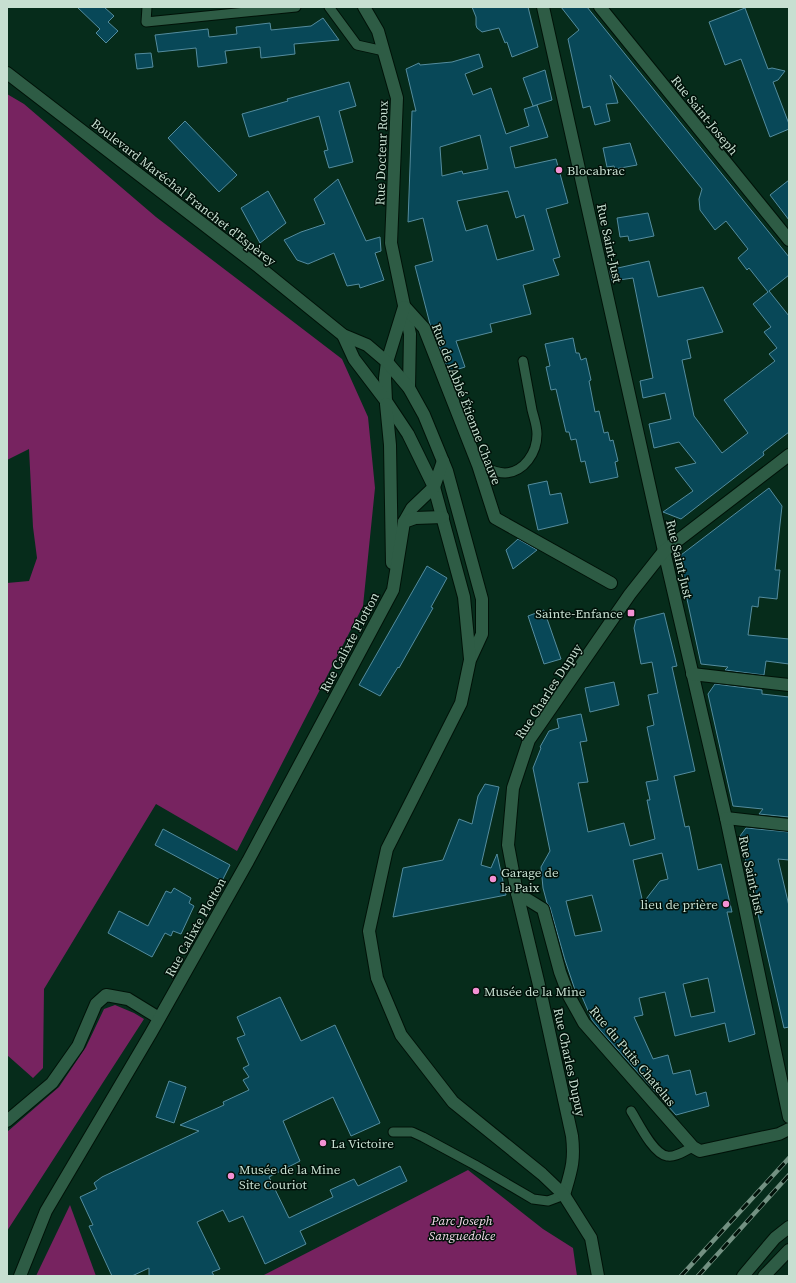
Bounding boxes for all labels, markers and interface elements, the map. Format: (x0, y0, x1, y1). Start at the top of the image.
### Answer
street label: Rue Saint-Joseph (667, 72, 742, 159)
street label: Rue Docteur Roux (371, 100, 392, 206)
street label: Boulevard Maréchal Franchet d'Espèrey (88, 115, 280, 270)
place label: Blocabrac (567, 162, 625, 179)
marker: Blocabrac (554, 165, 564, 175)
street label: Rue Saint-Just (593, 202, 626, 285)
street label: Rue de l'Abbé Étienne Chauve (428, 321, 505, 488)
street label: Rue Saint-Just (662, 518, 697, 601)
street label: Rue Calixte Plotton (316, 589, 383, 695)
place label: Sainte-Enfance (535, 605, 623, 622)
marker: Sainte-Enfance (626, 608, 636, 618)
street label: Rue Charles Dupuy (511, 640, 586, 742)
street label: Rue Saint-Just (735, 834, 768, 917)
place label: Garage de la Paix (501, 864, 559, 896)
marker: Garage de la Paix (488, 874, 498, 884)
street label: Rue Calixte Plotton (161, 875, 230, 980)
place label: lieu de prière (640, 896, 718, 913)
marker: lieu de prière (721, 899, 731, 909)
place label: Musée de la Mine (484, 983, 586, 1000)
marker: Musée de la Mine (471, 986, 481, 996)
street label: Rue du Puits Chatelus (586, 1003, 680, 1110)
street label: Rue Charles Dupuy (550, 1006, 589, 1118)
place label: La Victoire (331, 1135, 394, 1152)
marker: La Victoire (318, 1138, 328, 1148)
place label: Musée de la Mine Site Couriot (239, 1161, 341, 1193)
marker: Musée de la Mine Site Couriot (226, 1171, 236, 1181)
park label: Parc Joseph Sanguedolce (429, 1212, 496, 1244)

